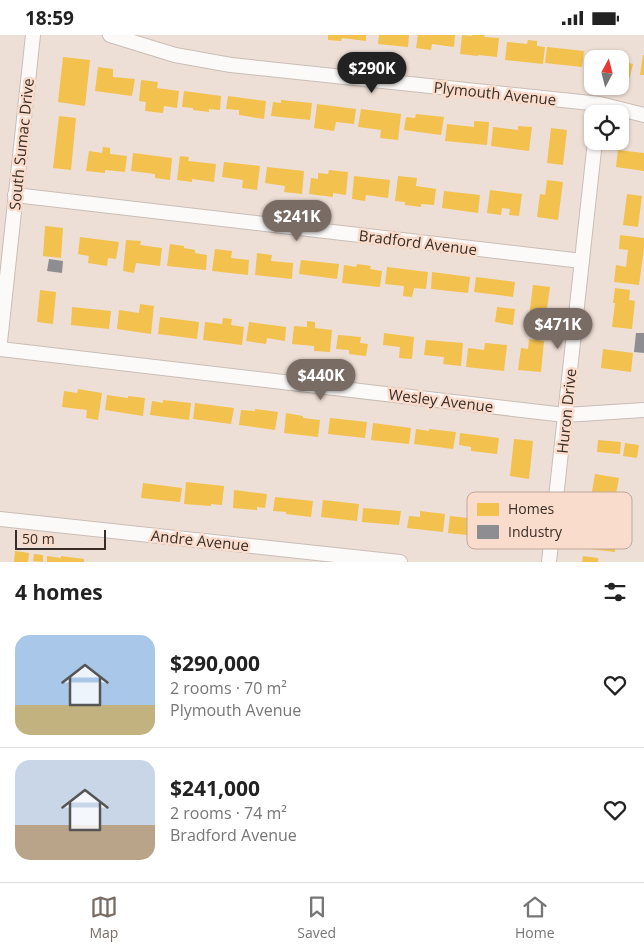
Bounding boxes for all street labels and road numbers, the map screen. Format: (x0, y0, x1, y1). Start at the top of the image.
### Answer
street label: South Sumac Drive (4, 77, 38, 211)
street label: Plymouth Avenue (433, 77, 557, 109)
street label: Bradford Avenue (358, 225, 478, 259)
street label: Huron Drive (552, 368, 580, 454)
street label: Wesley Avenue (388, 384, 494, 416)
street label: Andre Avenue (150, 525, 250, 555)

